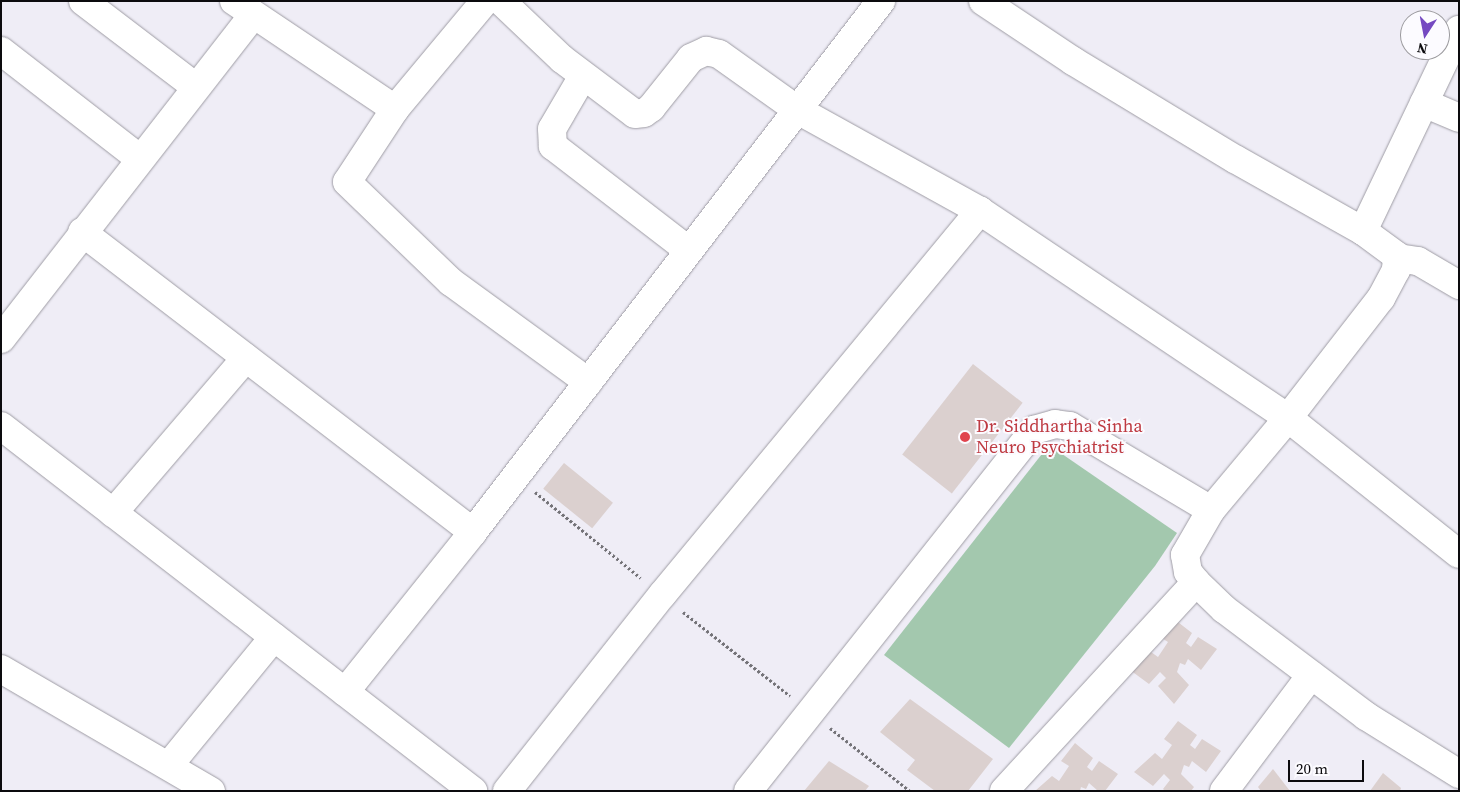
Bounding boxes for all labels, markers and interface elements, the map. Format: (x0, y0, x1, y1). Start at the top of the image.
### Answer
north arrow (1400, 10, 1450, 60)
text: N (1415, 38, 1429, 60)
place label: Dr. Siddhartha Sinha Neuro Psychiatrist (976, 416, 1143, 458)
marker: Dr. Siddhartha Sinha Neuro Psychiatrist (958, 430, 972, 444)
scale bar (1290, 750, 1366, 782)
text: 20 m (1296, 758, 1328, 779)

